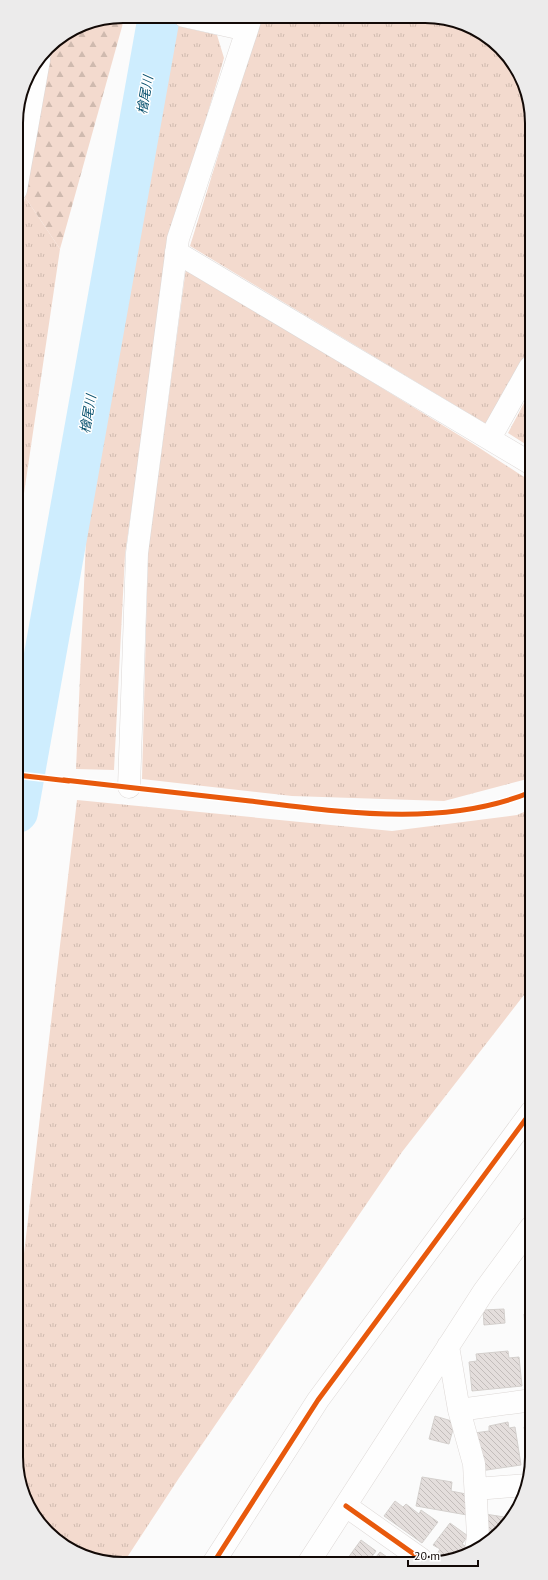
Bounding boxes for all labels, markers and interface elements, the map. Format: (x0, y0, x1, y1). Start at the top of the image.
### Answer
water label: 檜尾川 (133, 72, 157, 116)
water label: 檜尾川 (76, 391, 100, 435)
scale bar (408, 1542, 478, 1568)
text: 20 m (414, 1548, 440, 1563)

